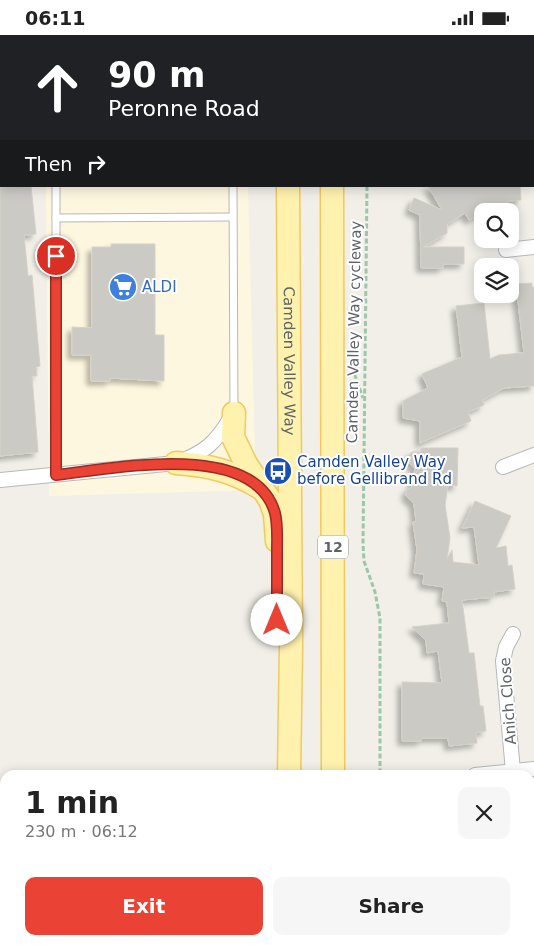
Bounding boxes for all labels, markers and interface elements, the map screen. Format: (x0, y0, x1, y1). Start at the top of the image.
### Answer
text: 06:11 (25, 7, 85, 29)
icon: ahead (25, 55, 90, 120)
text: 90 m (108, 55, 205, 95)
text: Peronne Road (108, 96, 260, 121)
icon: right (82, 150, 110, 178)
text: Then (25, 153, 72, 175)
map controls (474, 203, 519, 303)
button: search (474, 203, 519, 248)
street label: Camden Valley Way cycleway (343, 220, 365, 443)
pin (35, 235, 77, 277)
icon: arrive (42, 242, 70, 270)
button: layers (474, 258, 519, 303)
supermarket icon: ALDI (108, 272, 138, 302)
place label: ALDI (142, 278, 177, 296)
street label: Camden Valley Way (280, 286, 299, 436)
place label: Camden Valley Way before Gellibrand Rd (297, 453, 452, 488)
bus stop icon: Camden Valley Way before Gellibrand Rd (263, 456, 293, 486)
road number: 12 (318, 536, 348, 559)
position arrow (250, 593, 302, 645)
street label: Anich Close (496, 657, 520, 745)
text: 1 min (25, 785, 119, 820)
button: close (458, 787, 510, 839)
text: 230 m · 06:12 (25, 822, 138, 841)
button: Exit (25, 877, 263, 935)
button: Share (273, 877, 510, 935)

